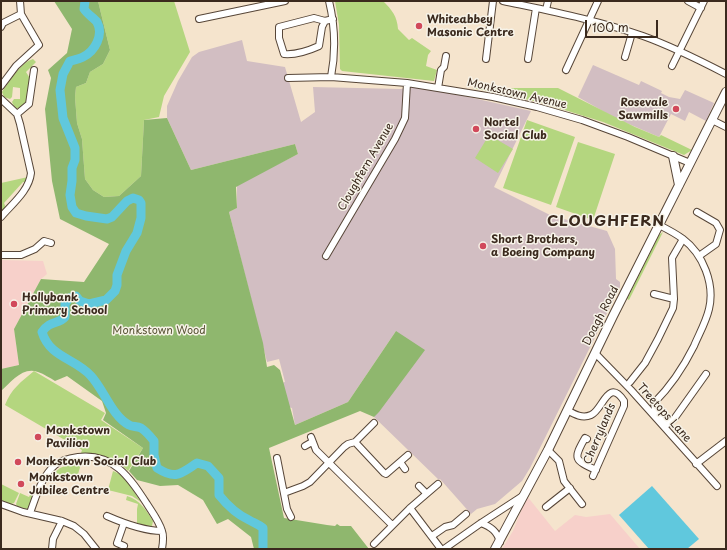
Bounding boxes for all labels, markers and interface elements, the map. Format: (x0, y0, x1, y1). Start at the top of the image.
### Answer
scale bar (587, 12, 660, 38)
place label: Whiteabbey Masonic Centre (427, 13, 514, 39)
text: 100 m (592, 18, 629, 36)
marker: Whiteabbey Masonic Centre (414, 21, 424, 31)
street label: Monkstown Avenue (466, 76, 568, 112)
place label: Rosevale Sawmills (618, 96, 668, 122)
marker: Rosevale Sawmills (671, 104, 681, 114)
place label: Nortel Social Club (484, 116, 547, 142)
street label: Cloughfern Avenue (336, 121, 396, 213)
marker: Nortel Social Club (471, 124, 481, 134)
district label: CLOUGHFERN (548, 213, 664, 231)
place label: Short Brothers, a Boeing Company (491, 233, 595, 259)
marker: Short Brothers, a Boeing Company (478, 241, 488, 251)
street label: Doagh Road (580, 284, 622, 348)
place label: Hollybank Primary School (22, 291, 107, 317)
marker: Hollybank Primary School (9, 299, 19, 309)
park label: Monkstown Wood (112, 324, 206, 338)
street label: Treetops Lane (634, 381, 694, 445)
street label: Cherrylands (581, 401, 619, 467)
place label: Monkstown Pavilion (46, 424, 110, 450)
marker: Monkstown Pavilion (33, 432, 43, 442)
place label: Monkstown Social Club (26, 455, 156, 469)
marker: Monkstown Social Club (13, 457, 23, 467)
place label: Monkstown Jubilee Centre (29, 471, 109, 497)
marker: Monkstown Jubilee Centre (16, 479, 26, 489)

